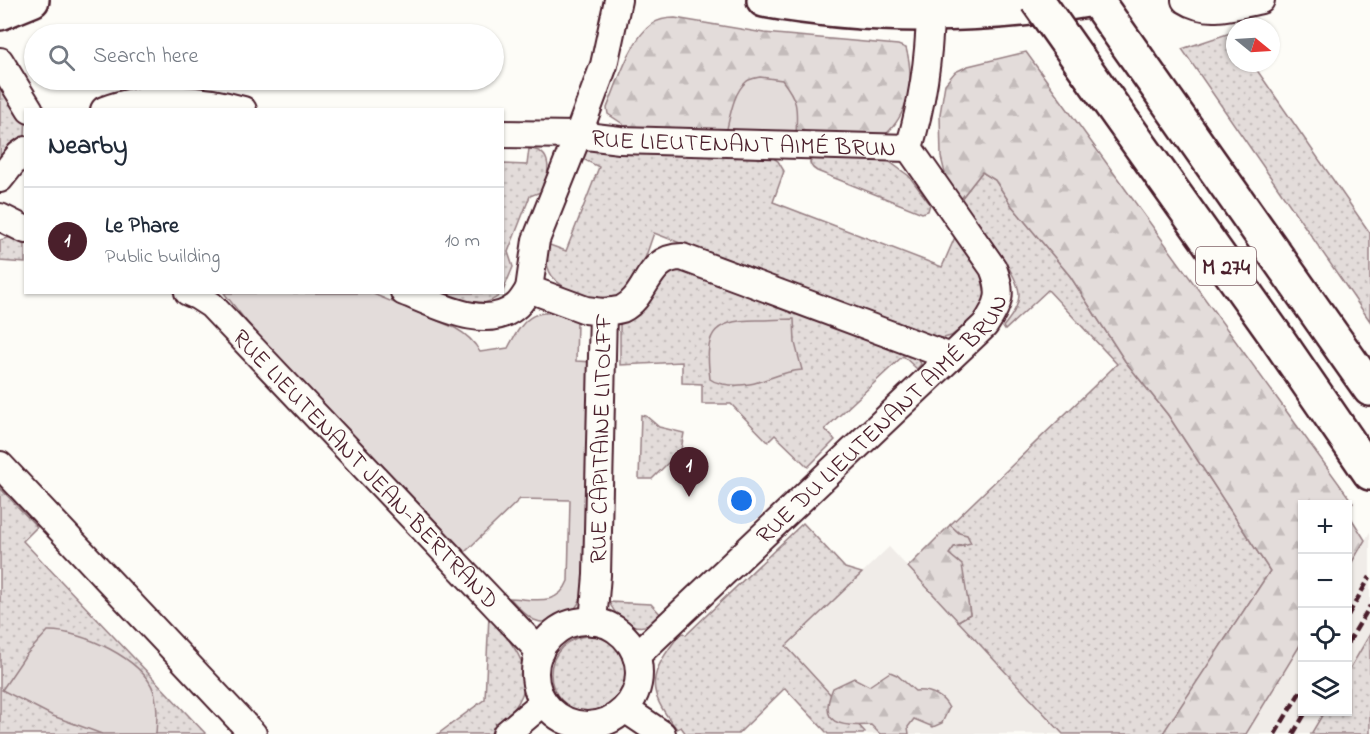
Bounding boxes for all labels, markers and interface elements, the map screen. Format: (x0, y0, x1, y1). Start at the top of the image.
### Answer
north arrow (1226, 18, 1280, 72)
search box (24, 24, 504, 90)
icon: search (45, 41, 78, 74)
text: Search here (93, 41, 198, 73)
street label: RUE LIEUTENANT AIMÉ BRUN (589, 122, 896, 168)
text: Nearby (48, 128, 127, 166)
text: Le Phare (105, 211, 179, 243)
text: 1 (64, 227, 71, 256)
text: 10 m (444, 227, 480, 256)
text: Public building (105, 243, 220, 272)
road number: M 274 (1196, 247, 1256, 285)
street label: RUE DU LIEUTENANT AIMÉ BRUN (749, 291, 1018, 553)
street label: RUE CAPITAINE LITOLFF (582, 312, 623, 564)
street label: RUE LIEUTENANT JEAN-BERTRAND (223, 322, 506, 618)
pin: 1 (670, 448, 708, 497)
your location (727, 486, 756, 515)
map controls (1298, 500, 1352, 716)
button: + (1298, 500, 1352, 554)
button: − (1298, 554, 1352, 608)
button: locate (1298, 608, 1352, 662)
button: layers (1298, 662, 1352, 716)

